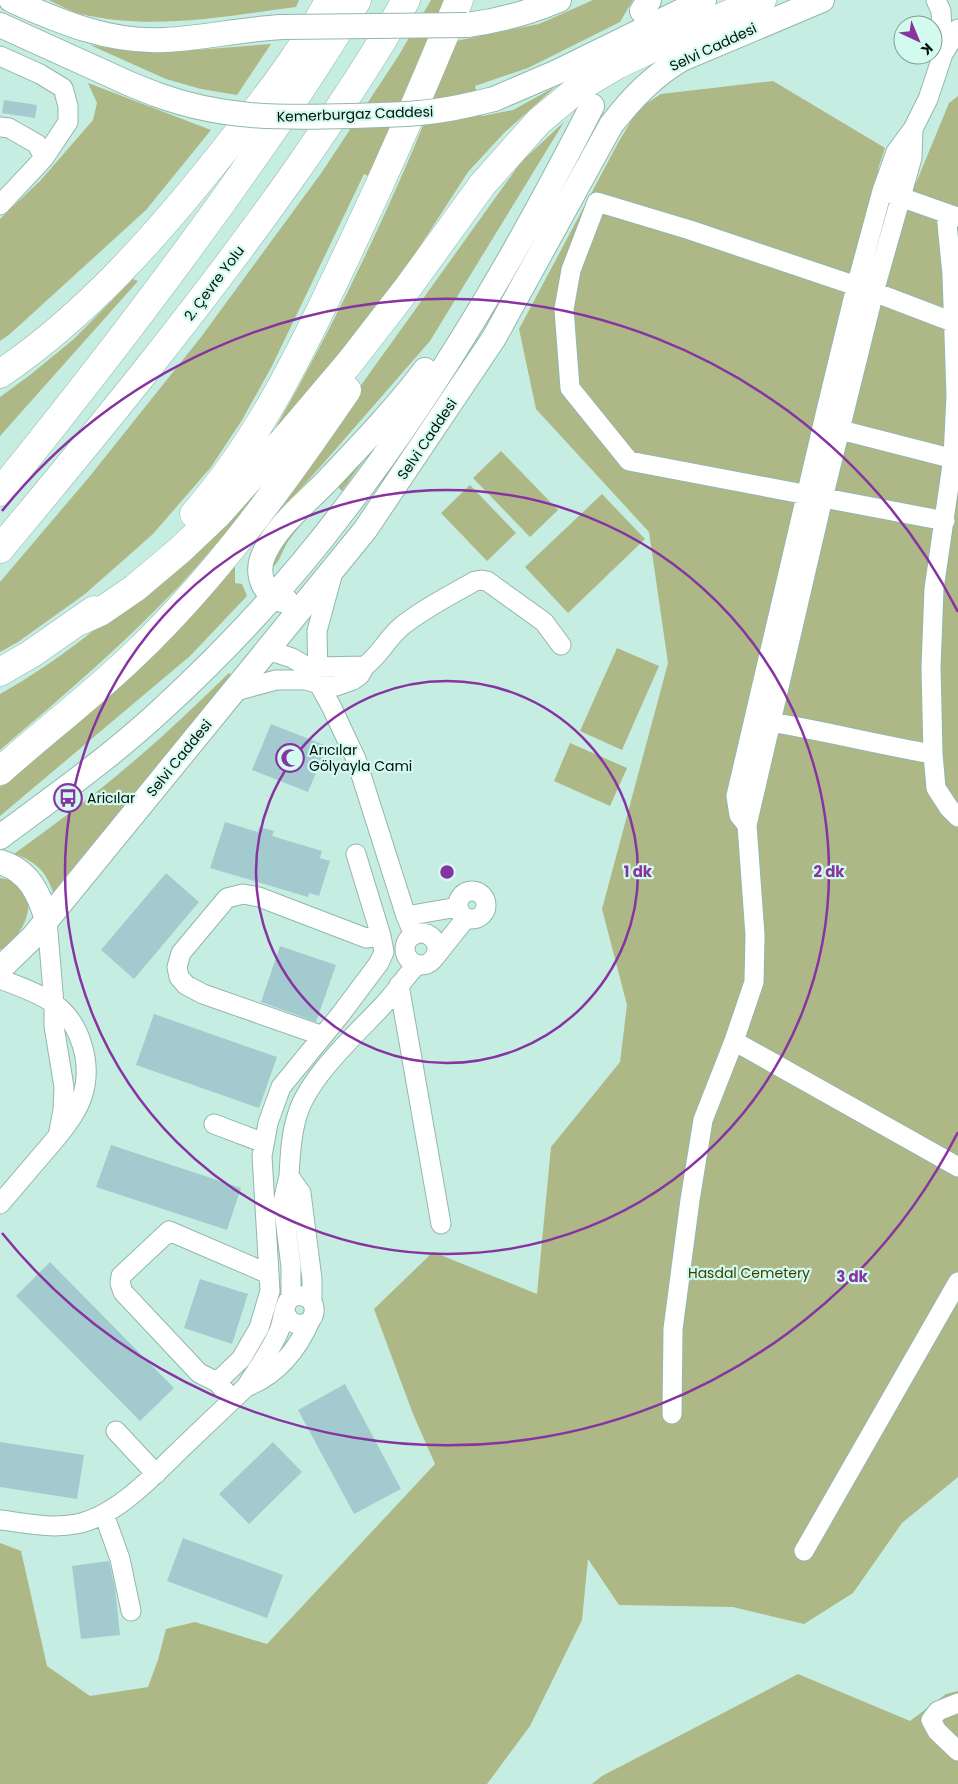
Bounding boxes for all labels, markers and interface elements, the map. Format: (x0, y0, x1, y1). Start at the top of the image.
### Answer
north arrow (893, 15, 943, 65)
street label: Selvi Caddesi (666, 18, 760, 76)
text: K (916, 39, 937, 60)
street label: Kemerburgaz Caddesi (276, 101, 434, 127)
street label: 2. Çevre Yolu (179, 241, 249, 325)
street label: Selvi Caddesi (392, 394, 462, 484)
street label: Selvi Caddesi (142, 715, 216, 801)
place label: Arıcılar Gölyayla Cami (309, 740, 412, 776)
mosque icon: Arıcılar Gölyayla Cami (275, 743, 305, 773)
bus stop icon: Aricılar (53, 783, 83, 813)
place label: Aricılar (87, 788, 135, 808)
text: 1 dk (624, 861, 653, 882)
text: 2 dk (813, 861, 845, 882)
centre of rings (438, 863, 456, 881)
park label: Hasdal Cemetery (688, 1263, 810, 1283)
text: 3 dk (836, 1266, 869, 1287)

